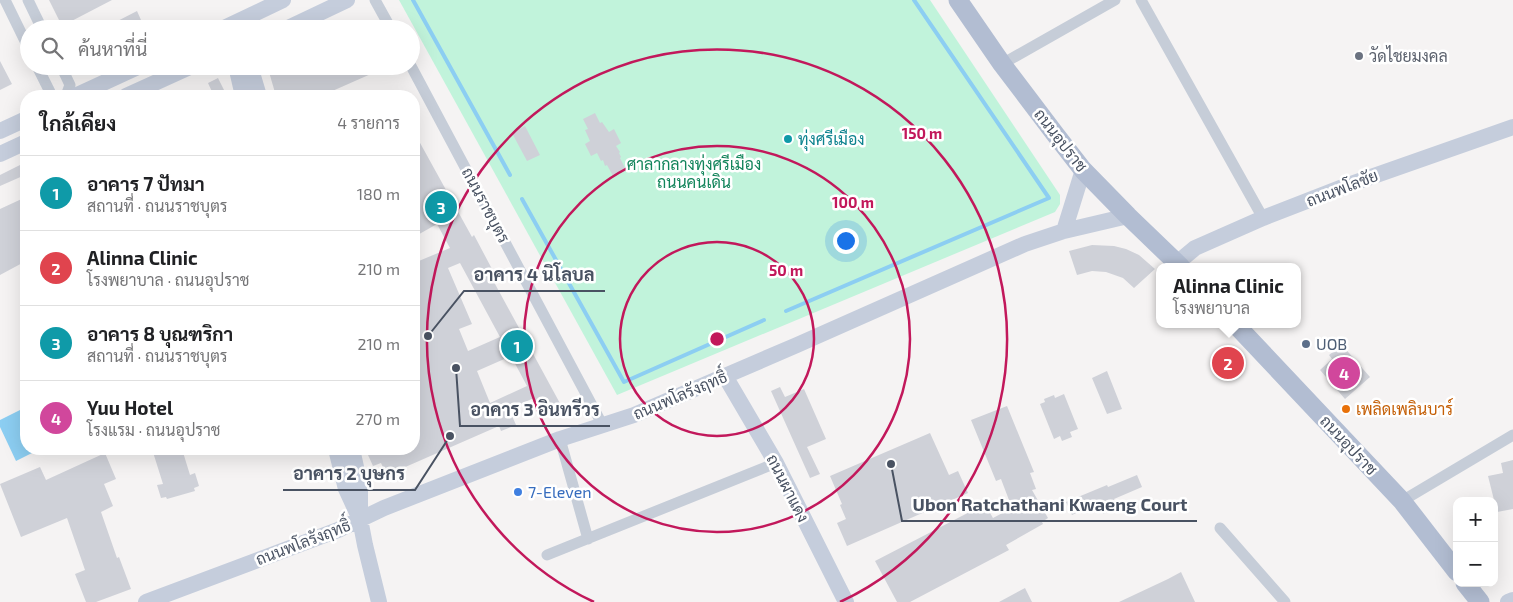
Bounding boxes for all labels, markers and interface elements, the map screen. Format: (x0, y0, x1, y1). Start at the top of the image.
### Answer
search box (20, 20, 420, 75)
icon: search (38, 34, 66, 62)
text: ค้นหาที่นี่ (78, 37, 147, 60)
place label: วัดไชยมงคล (1369, 45, 1448, 65)
marker: วัดไชยมงคล (1353, 50, 1365, 62)
street label: ถนนอุปราช (1029, 104, 1092, 177)
text: ใกล้เคียง (40, 110, 116, 135)
text: 4 รายการ (337, 113, 400, 132)
text: 150 m (902, 124, 942, 142)
place label: ทุ่งศรีเมือง (798, 128, 865, 151)
marker: ทุ่งศรีเมือง (782, 133, 794, 145)
park label: ศาลากลางทุ่งศรีเมือง ถนนคนเดิน (627, 153, 761, 191)
street label: ถนนราชบุตร (456, 164, 514, 247)
street label: ถนนพโลชัย (1303, 164, 1380, 210)
text: อาคาร 7 ปัทมา (87, 172, 205, 195)
text: 1 (53, 184, 59, 203)
text: 180 m (357, 184, 400, 203)
pin: 3 (425, 188, 457, 226)
text: 100 m (832, 193, 874, 211)
text: สถานที่ · ถนนราชบุตร (87, 196, 228, 215)
your location (833, 228, 859, 254)
text: Alinna Clinic (87, 246, 198, 269)
callout: อาคาร 4 นิโลบล (464, 258, 605, 291)
text: 2 (51, 259, 61, 278)
text: 210 m (357, 259, 400, 278)
text: 50 m (769, 261, 803, 279)
text: อาคาร 4 นิโลบล (474, 262, 595, 285)
popup (1156, 263, 1301, 328)
text: โรงพยาบาล · ถนนอุปราช (87, 270, 250, 289)
text: Alinna Clinic (1173, 274, 1284, 297)
text: โรงพยาบาล (1173, 298, 1250, 317)
text: อาคาร 8 บุณฑริกา (87, 322, 233, 345)
pin: 1 (501, 327, 533, 365)
centre of rings (708, 330, 726, 348)
text: 3 (51, 334, 61, 353)
text: 210 m (357, 334, 400, 353)
place label: UOB (1316, 334, 1347, 353)
marker: UOB (1300, 338, 1312, 350)
pin: 2 (1212, 344, 1244, 382)
text: สถานที่ · ถนนราชบุตร (87, 346, 228, 365)
pin: 4 (1328, 354, 1360, 392)
street label: ถนนพโลรังฤทธิ์ (628, 362, 730, 424)
callout: อาคาร 3 อินทรีวร (460, 393, 610, 426)
text: Yuu Hotel (87, 396, 173, 419)
text: อาคาร 3 อินทรีวร (470, 397, 600, 420)
place label: เพลิดเพลินบาร์ (1356, 397, 1453, 418)
marker: เพลิดเพลินบาร์ (1340, 403, 1352, 415)
text: 4 (51, 409, 61, 428)
text: 270 m (356, 409, 400, 428)
street label: ถนนอุปราช (1315, 411, 1382, 481)
text: โรงแรม · ถนนอุปราช (87, 420, 221, 439)
street label: ถนนผาแดง (763, 451, 814, 525)
callout: อาคาร 2 บุษกร (283, 457, 415, 490)
text: อาคาร 2 บุษกร (293, 462, 405, 488)
place label: 7-Eleven (528, 482, 592, 501)
marker: 7-Eleven (512, 486, 524, 498)
callout: Ubon Ratchathani Kwaeng Court (902, 488, 1197, 521)
text: Ubon Ratchathani Kwaeng Court (913, 493, 1188, 515)
map controls (1453, 497, 1498, 587)
button: + (1453, 497, 1498, 542)
street label: ถนนพโลรังฤทธิ์ (251, 511, 354, 569)
button: − (1453, 542, 1498, 587)

